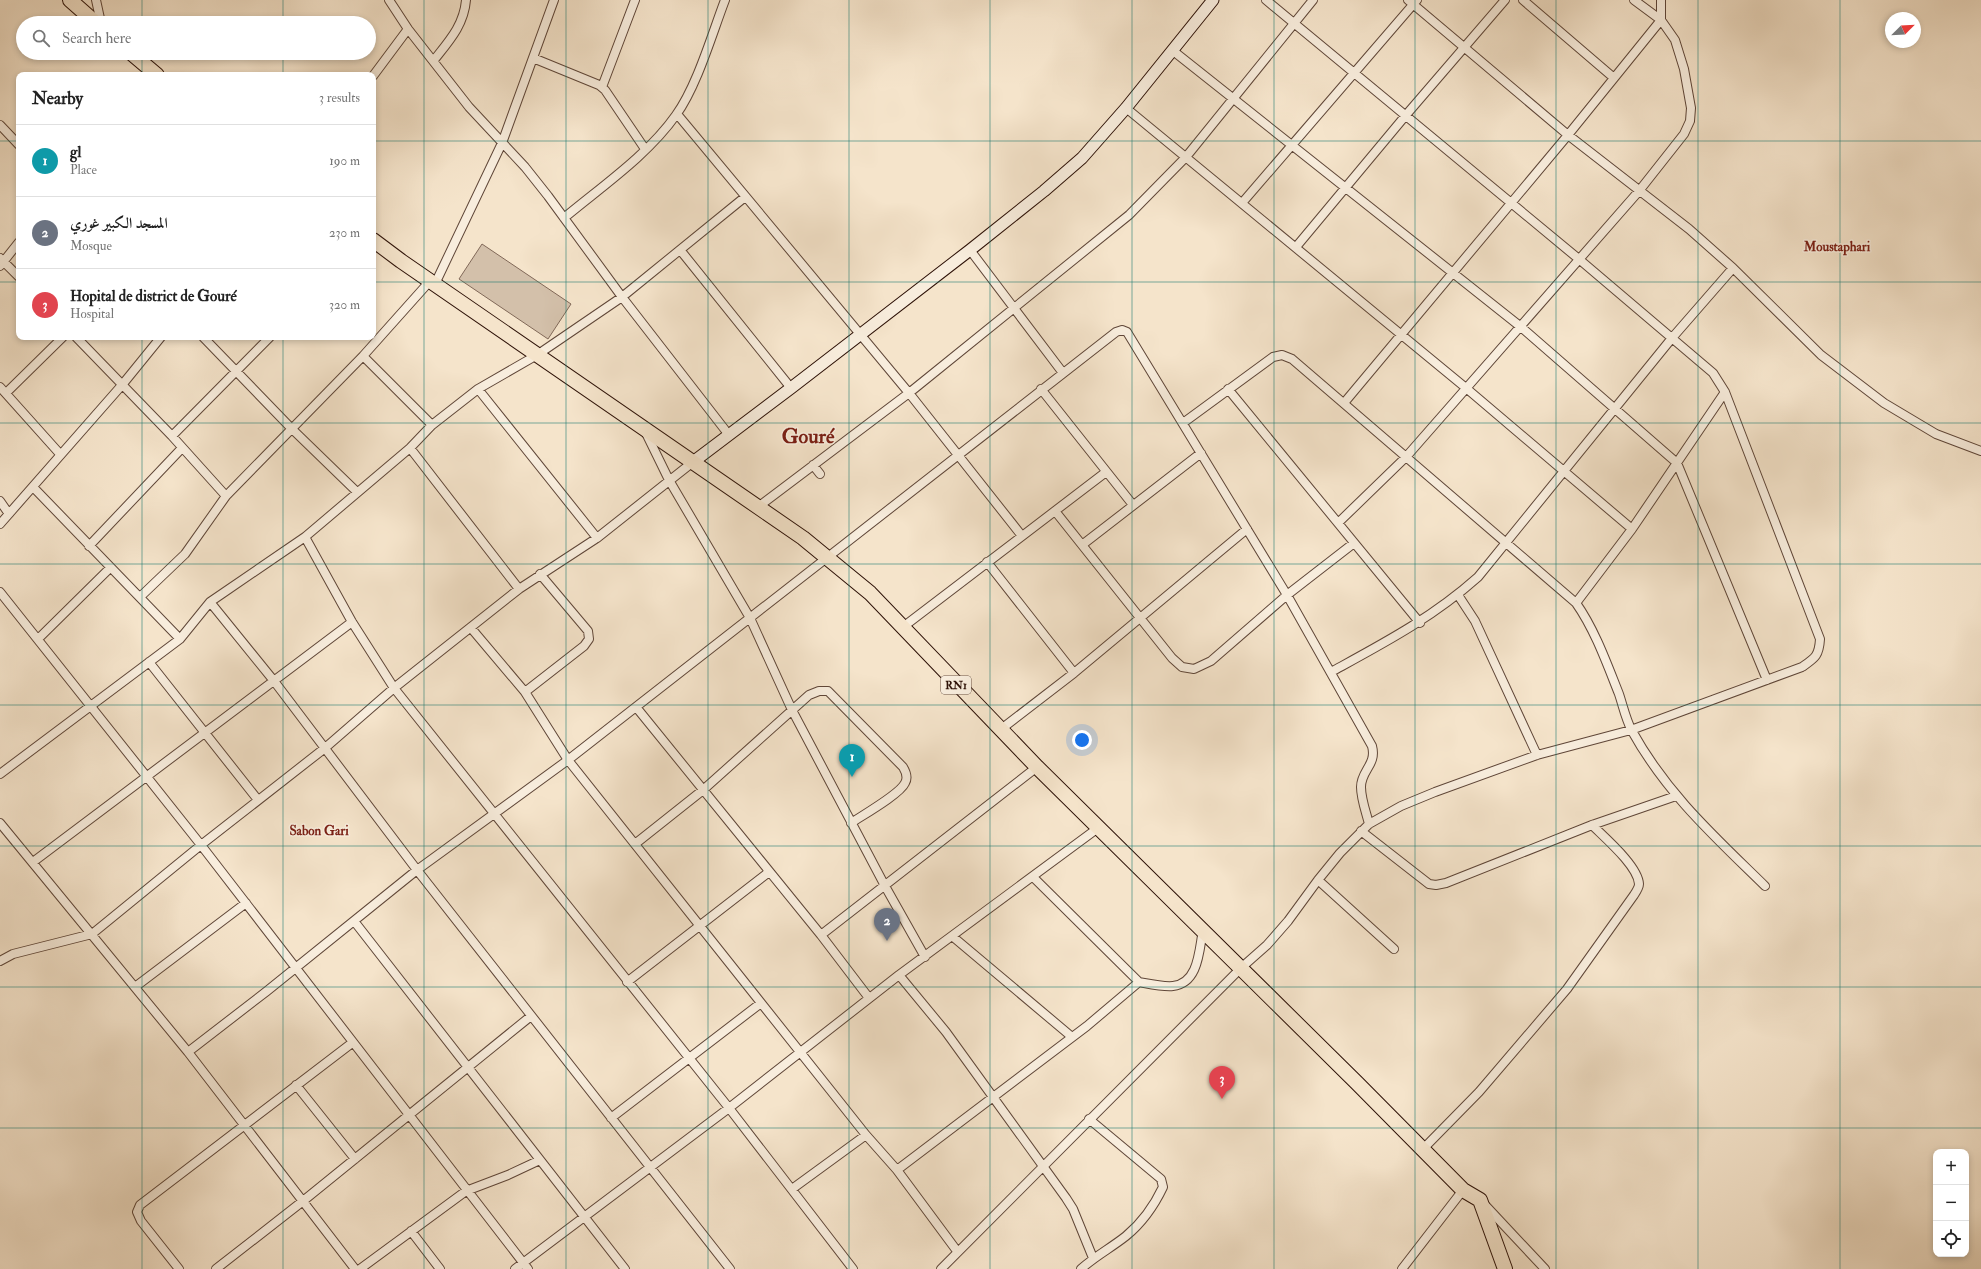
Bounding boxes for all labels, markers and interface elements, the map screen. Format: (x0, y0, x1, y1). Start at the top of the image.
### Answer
north arrow (1885, 12, 1921, 48)
search box (16, 16, 376, 60)
icon: search (30, 27, 52, 49)
text: Search here (62, 29, 131, 48)
text: Nearby (32, 88, 83, 109)
text: 3 results (319, 90, 360, 106)
text: gl (70, 143, 81, 162)
text: 1 (43, 153, 47, 169)
text: 190 m (329, 153, 360, 169)
text: Place (70, 162, 97, 178)
text: المسجد الكبير غوري (70, 214, 168, 233)
text: 2 (42, 225, 48, 241)
text: 230 m (329, 225, 360, 241)
text: Mosque (70, 238, 112, 254)
district label: Moustaphari (1803, 239, 1871, 256)
text: Hopital de district de Gouré (70, 287, 237, 306)
text: 3 (43, 297, 48, 313)
text: 320 m (329, 297, 360, 313)
text: Hospital (70, 306, 114, 322)
district label: Gouré (782, 424, 835, 449)
road number: RN1 (941, 676, 971, 694)
your location (1072, 730, 1092, 750)
pin: 1 (839, 744, 865, 777)
district label: Sabon Gari (289, 823, 349, 839)
pin: 2 (874, 908, 900, 941)
pin: 3 (1209, 1066, 1235, 1099)
map controls (1933, 1149, 1969, 1257)
button: + (1933, 1149, 1969, 1185)
button: − (1933, 1185, 1969, 1221)
button: locate (1933, 1221, 1969, 1257)

